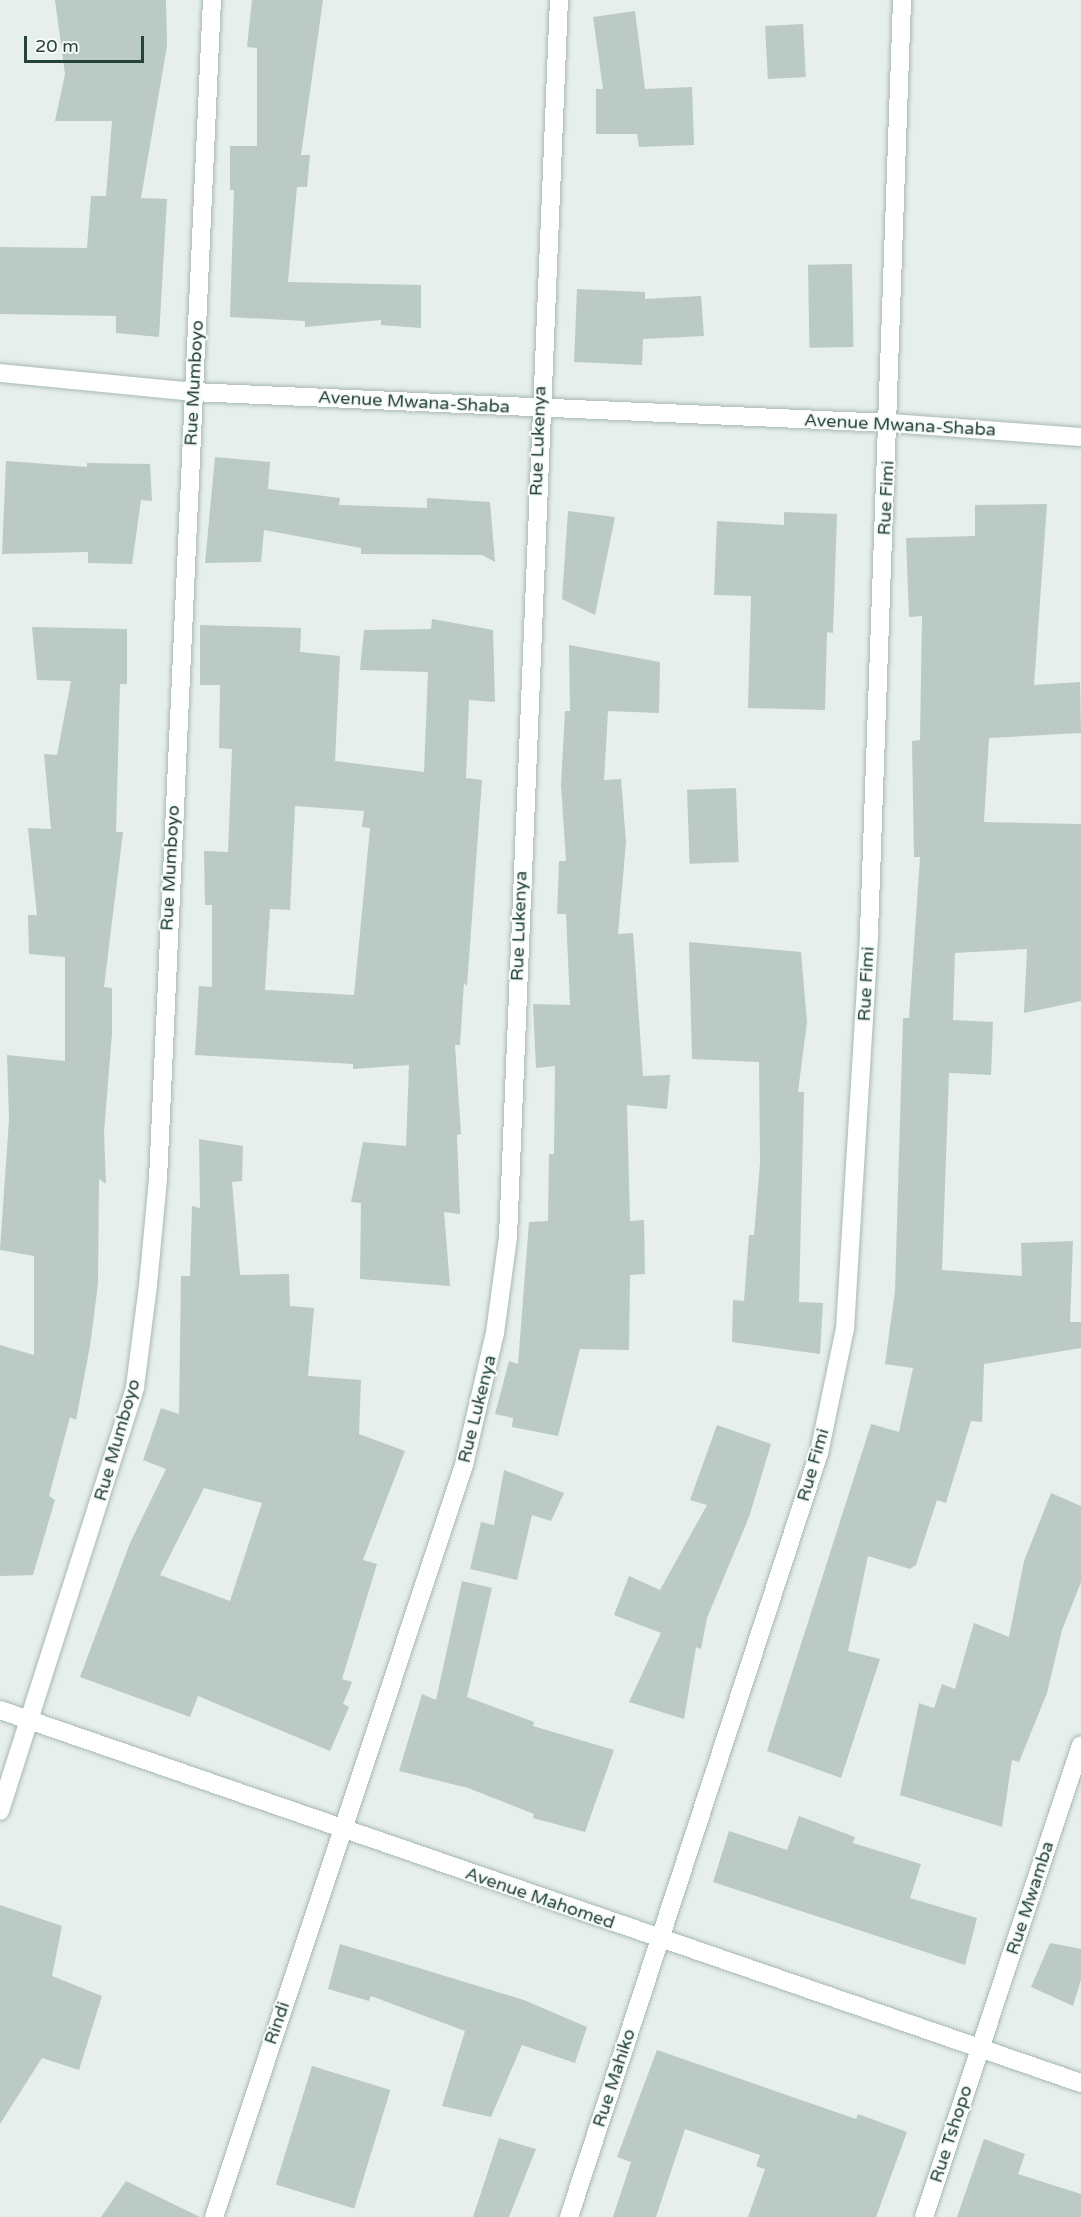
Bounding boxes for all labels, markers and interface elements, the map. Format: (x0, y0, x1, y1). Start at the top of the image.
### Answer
scale bar (27, 24, 147, 62)
text: 20 m (35, 35, 79, 57)
street label: Rue Mumboyo (180, 320, 208, 446)
street label: Avenue Mwana-Shaba (317, 386, 511, 418)
street label: Rue Lukenya (525, 386, 551, 496)
street label: Avenue Mwana-Shaba (803, 409, 997, 441)
street label: Rue Fimi (873, 460, 899, 536)
street label: Rue Mumboyo (156, 805, 184, 931)
street label: Rue Lukenya (506, 871, 532, 981)
street label: Rue Fimi (853, 946, 879, 1022)
street label: Rue Lukenya (453, 1353, 501, 1465)
street label: Rue Mumboyo (89, 1376, 145, 1504)
street label: Rue Fimi (792, 1426, 834, 1504)
street label: Rue Mwamba (1001, 1838, 1059, 1958)
street label: Avenue Mahomed (462, 1862, 618, 1934)
street label: Rindi (260, 1999, 294, 2047)
street label: Rue Mahiko (588, 2026, 640, 2130)
street label: Rue Tshopo (925, 2083, 977, 2185)

